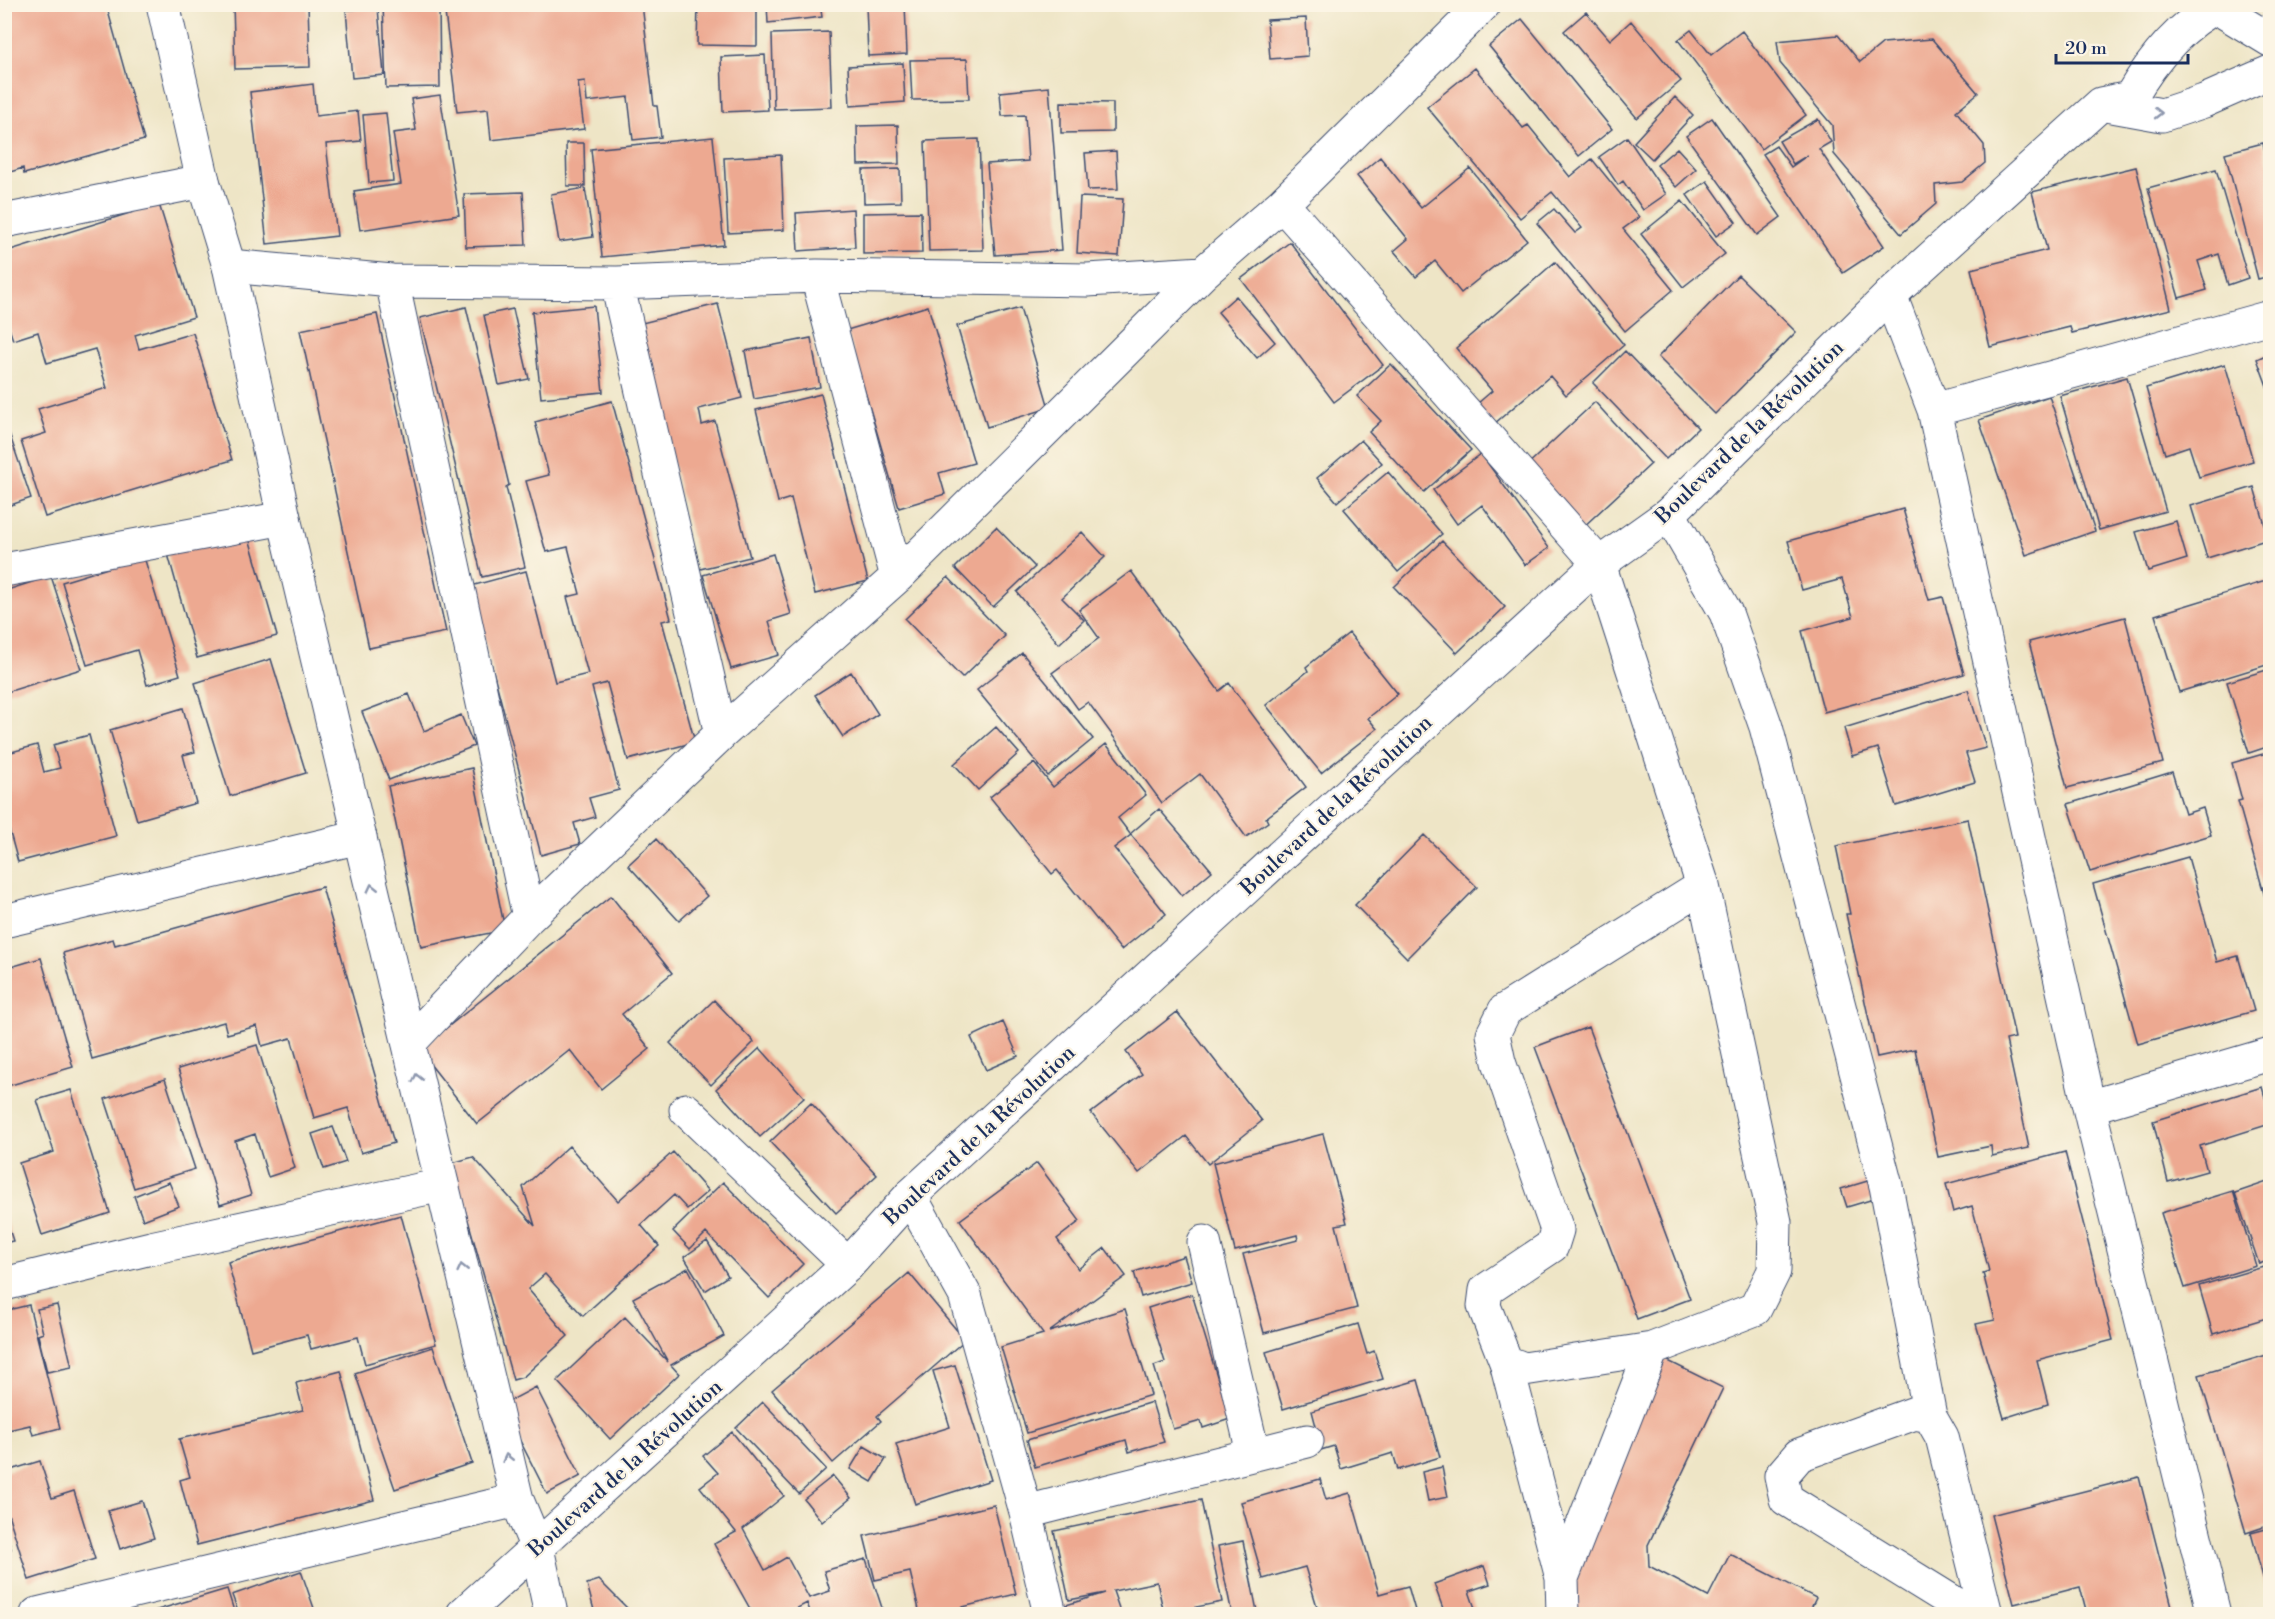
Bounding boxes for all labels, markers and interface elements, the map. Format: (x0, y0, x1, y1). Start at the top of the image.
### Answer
scale bar (2056, 27, 2188, 65)
text: 20 m (2065, 37, 2107, 60)
one-way arrow (2154, 107, 2163, 119)
street label: Boulevard de la Révolution (1649, 335, 1850, 531)
street label: Boulevard de la Révolution (1235, 710, 1438, 902)
one-way arrow (367, 883, 380, 893)
street label: Boulevard de la Révolution (878, 1040, 1081, 1232)
one-way arrow (412, 1073, 425, 1083)
one-way arrow (456, 1263, 469, 1273)
street label: Boulevard de la Révolution (522, 1374, 729, 1564)
one-way arrow (501, 1453, 514, 1463)

